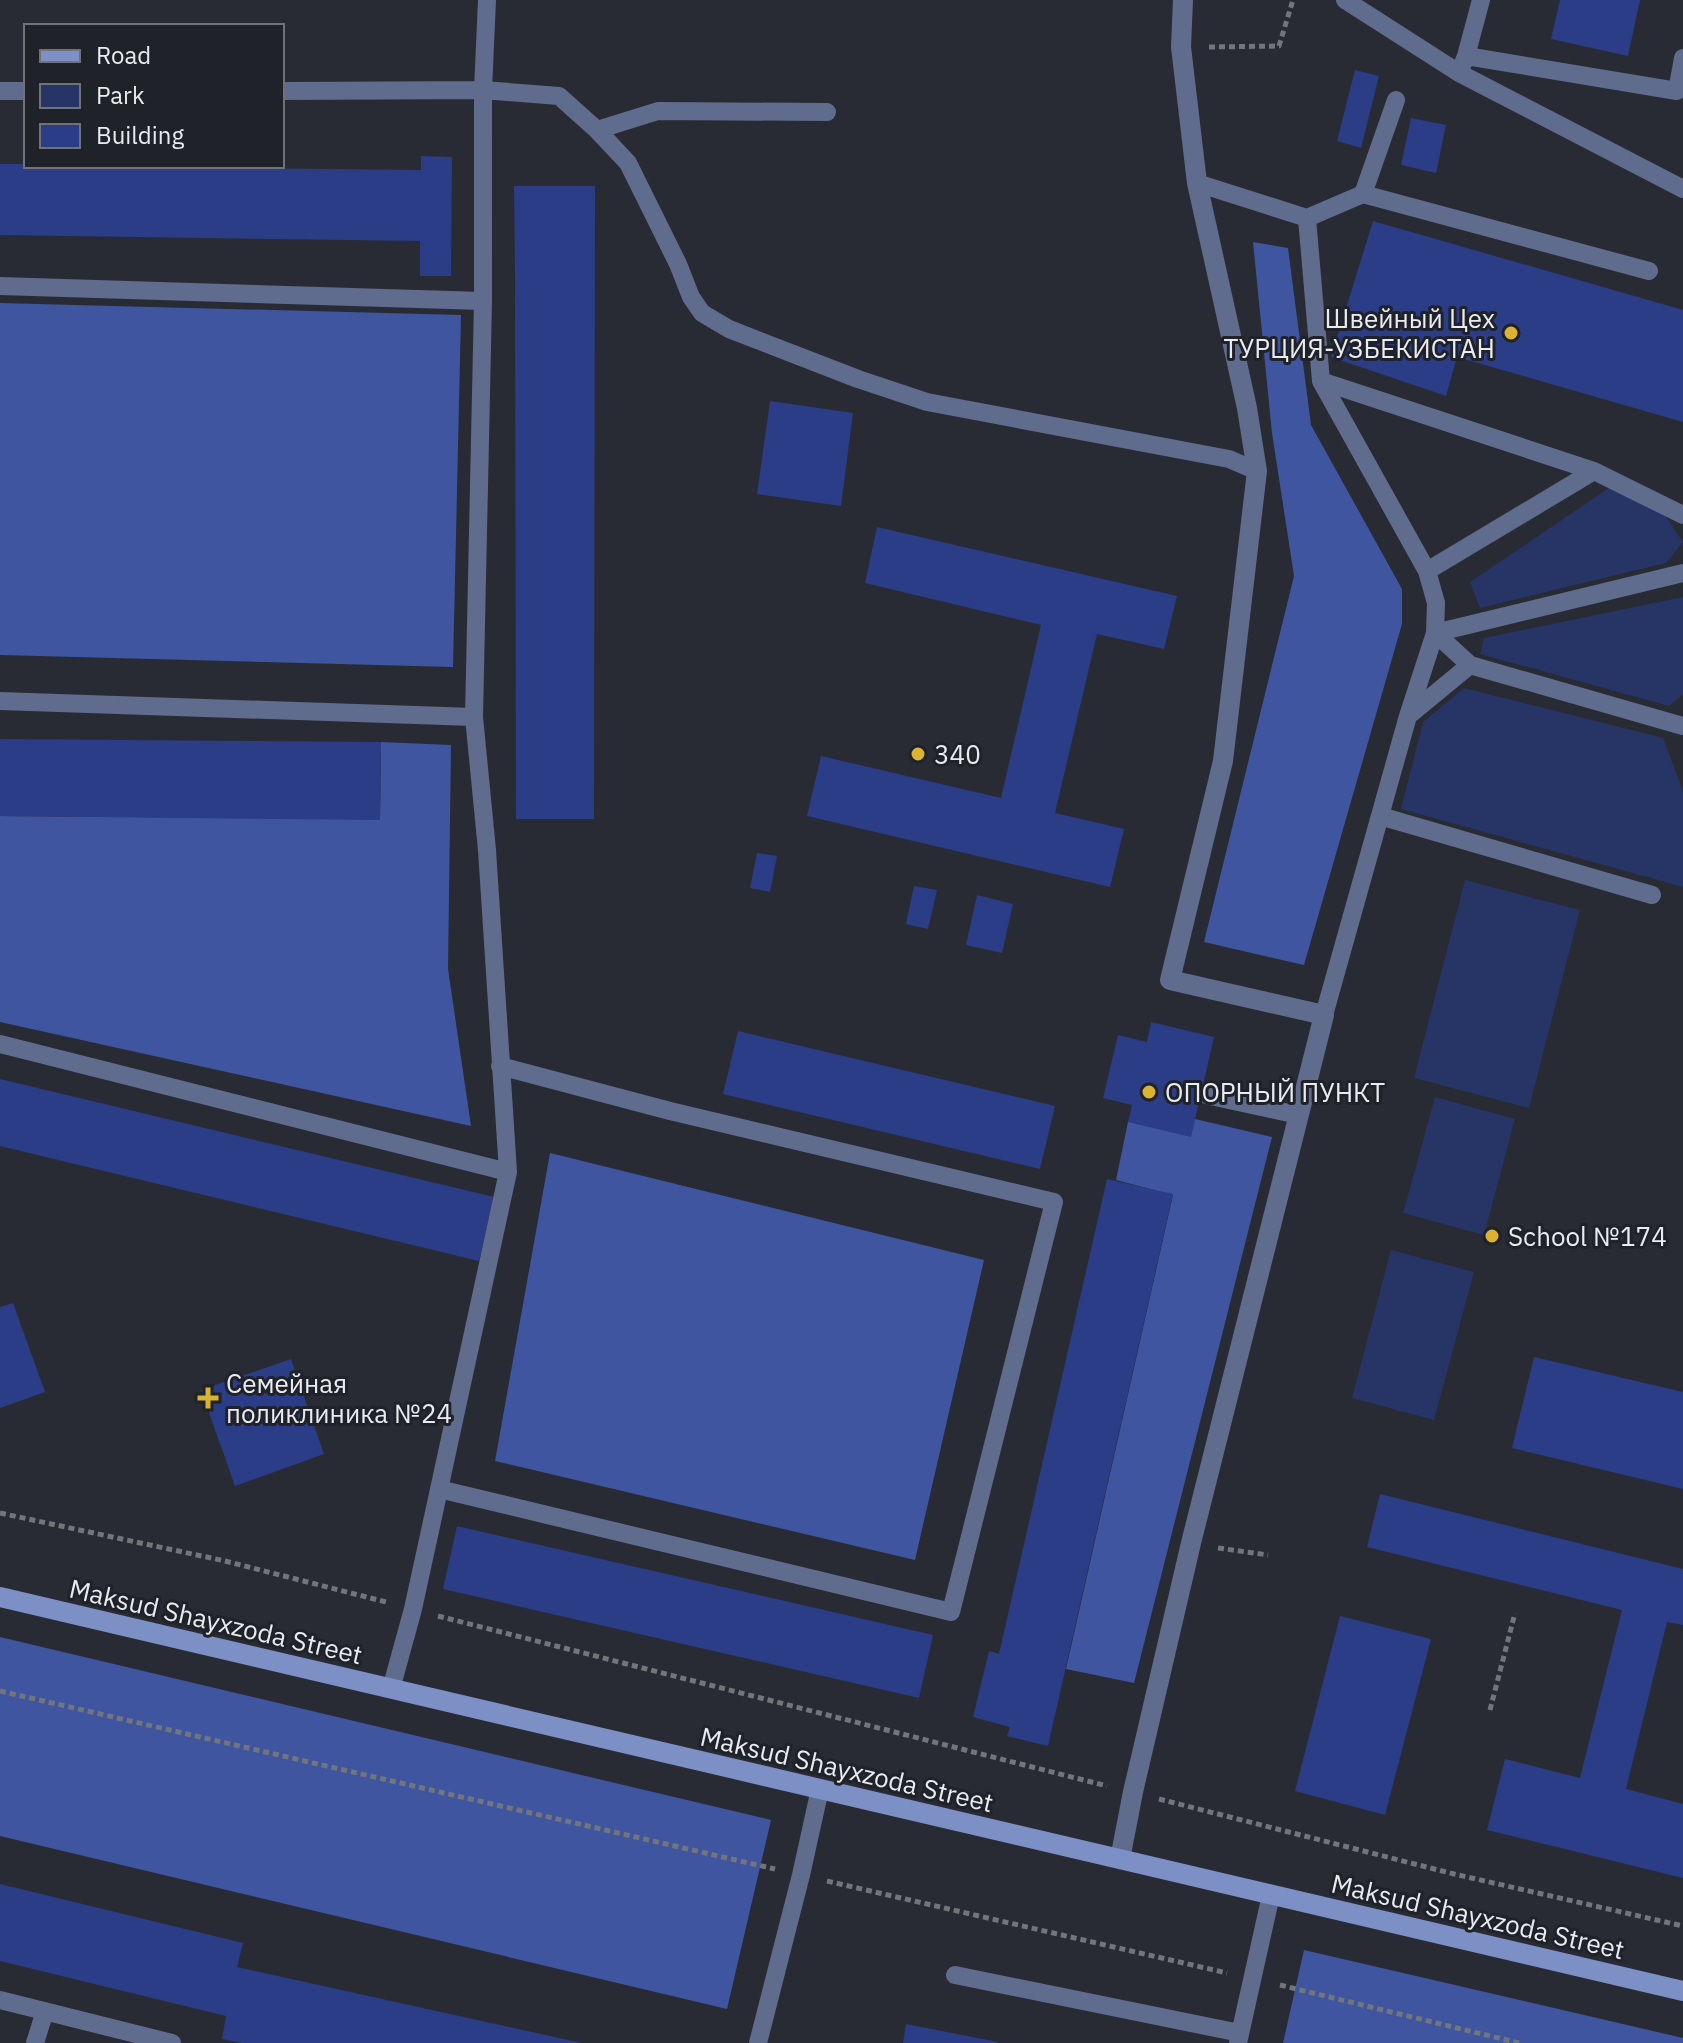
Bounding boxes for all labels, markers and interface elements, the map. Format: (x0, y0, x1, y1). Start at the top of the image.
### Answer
legend (24, 24, 284, 168)
text: Road (96, 39, 151, 71)
text: Park (96, 79, 145, 111)
text: Building (96, 119, 184, 151)
place label: Швейный Цех ТУРЦИЯ-УЗБЕКИСТАН (1224, 301, 1495, 365)
marker: Швейный Цех ТУРЦИЯ-УЗБЕКИСТАН (1502, 324, 1520, 342)
place label: 340 (934, 737, 981, 771)
marker: 340 (909, 745, 927, 763)
place label: ОПОРНЫЙ ПУНКТ (1165, 1075, 1385, 1109)
marker: ОПОРНЫЙ ПУНКТ (1140, 1083, 1158, 1101)
place label: School №174 (1508, 1219, 1667, 1253)
marker: School №174 (1483, 1227, 1501, 1245)
place label: Семейная поликлиника №24 (226, 1366, 452, 1430)
marker: Семейная поликлиника №24 (197, 1387, 219, 1409)
street label: Maksud Shayxzoda Street (66, 1571, 366, 1671)
street label: Maksud Shayxzoda Street (697, 1719, 997, 1819)
street label: Maksud Shayxzoda Street (1328, 1866, 1628, 1966)

